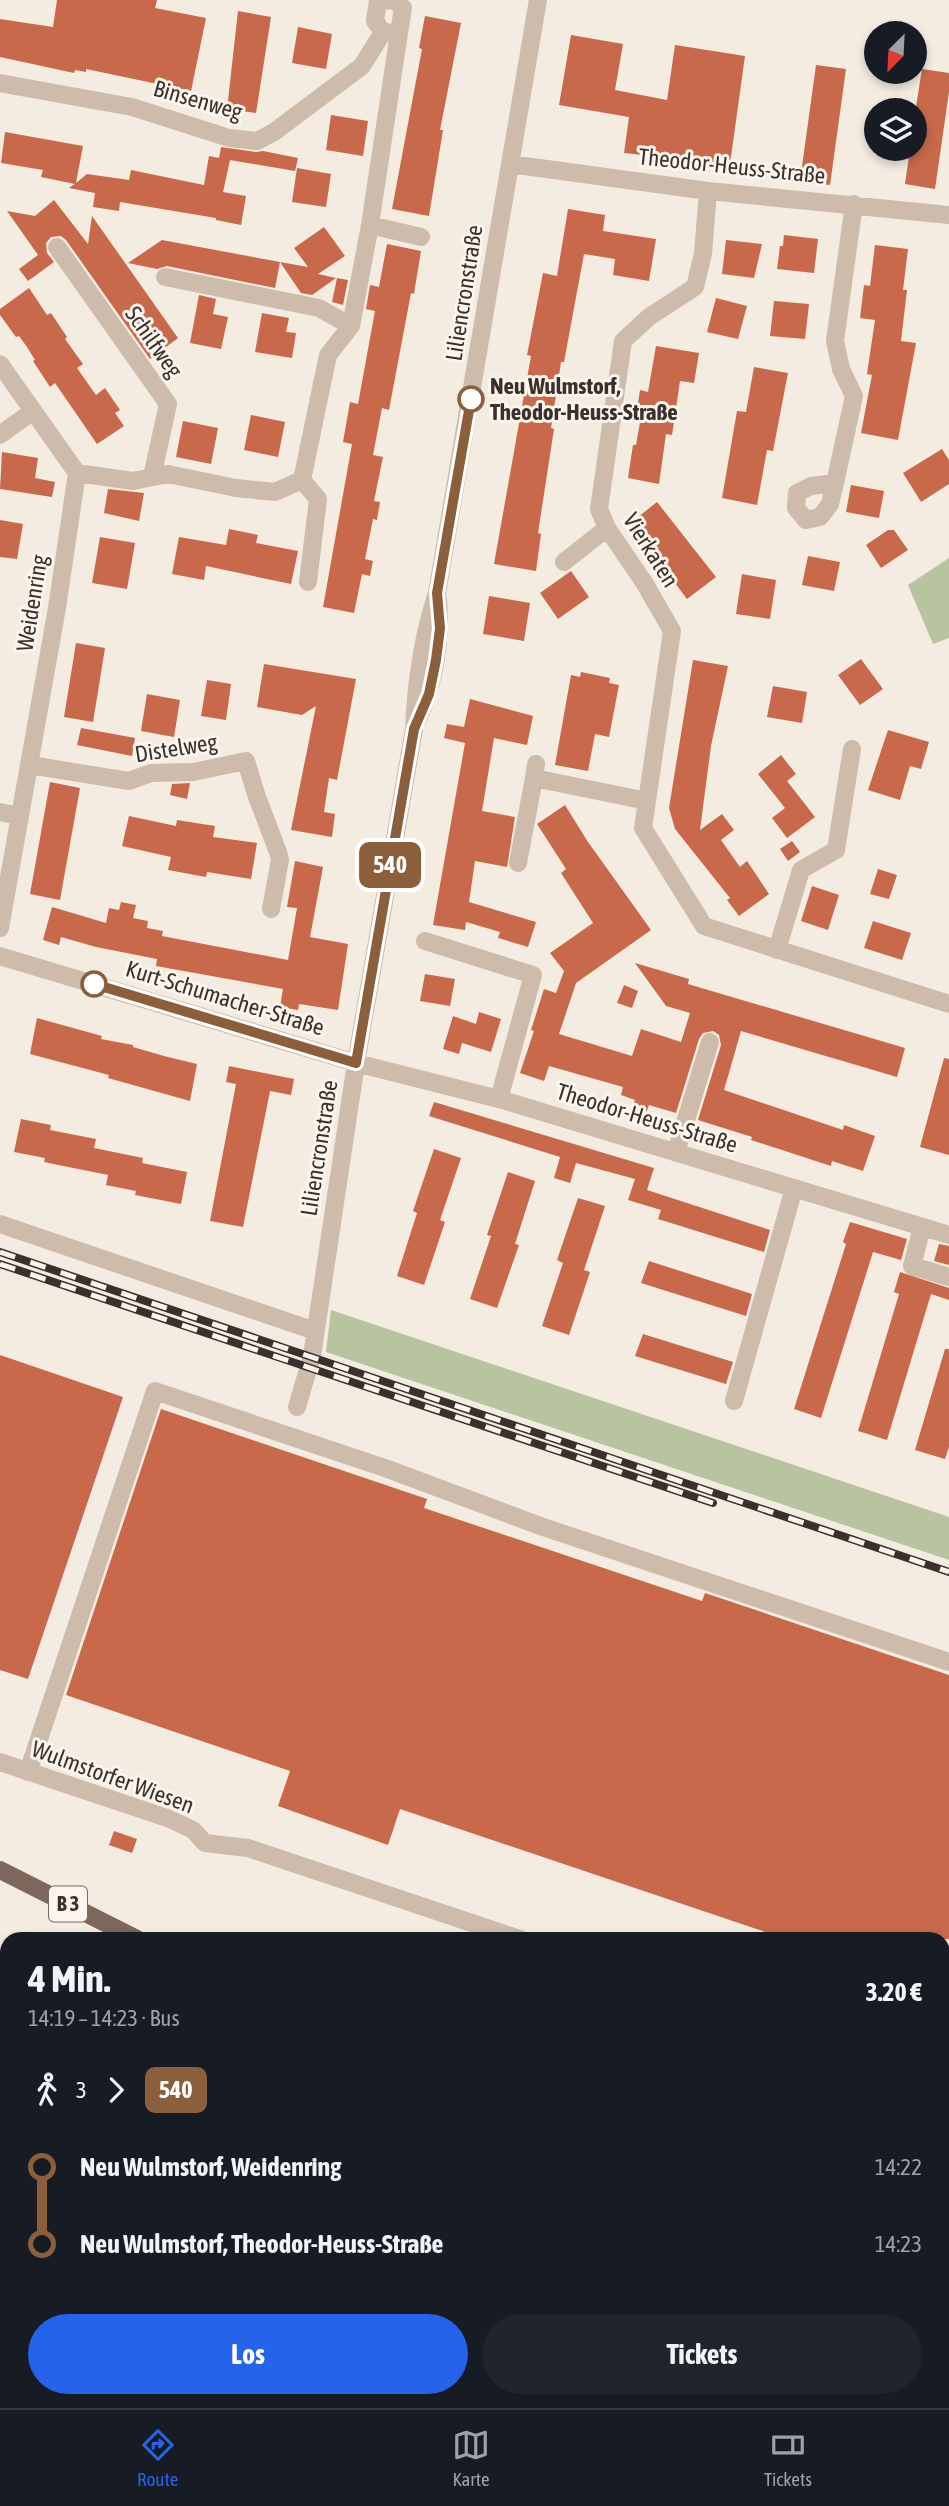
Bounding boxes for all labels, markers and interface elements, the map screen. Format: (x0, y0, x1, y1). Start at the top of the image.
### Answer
north arrow (864, 21, 928, 84)
map controls (864, 21, 927, 161)
street label: Binsenweg (151, 75, 245, 125)
button: layers (864, 98, 927, 161)
street label: Theodor-Heuss-Straße (637, 143, 827, 189)
street label: Liliencronstraße (440, 223, 488, 363)
street label: Schilfweg (120, 301, 188, 383)
place label: Neu Wulmstorf, Theodor-Heuss-Straße (490, 373, 678, 425)
marker: Neu Wulmstorf, Theodor-Heuss-Straße (458, 386, 484, 412)
street label: Vierkaten (618, 508, 684, 592)
street label: Weidenring (12, 553, 52, 653)
street label: Distelweg (133, 729, 219, 767)
line badge: 540 (350, 842, 430, 888)
text: 540 (373, 851, 407, 878)
street label: Kurt-Schumacher-Straße (123, 955, 327, 1041)
unlabelled marker (81, 971, 107, 997)
street label: Liliencronstraße (295, 1078, 343, 1218)
street label: Theodor-Heuss-Straße (553, 1078, 741, 1158)
street label: Wulmstorfer Wiesen (28, 1736, 198, 1818)
road number: B 3 (49, 1886, 87, 1922)
text: 4 Min. (28, 1957, 110, 2000)
text: 3.20 € (865, 1977, 922, 2007)
text: 14:19 – 14:23 · Bus (28, 2005, 180, 2031)
icon: walk (28, 2071, 66, 2109)
icon: forward (97, 2071, 135, 2109)
text: 540 (159, 2076, 193, 2103)
text: 3 (76, 2077, 87, 2103)
text: Neu Wulmstorf, Weidenring (80, 2152, 341, 2182)
text: 14:22 (875, 2154, 922, 2180)
text: Neu Wulmstorf, Theodor-Heuss-Straße (80, 2229, 443, 2259)
text: 14:23 (875, 2231, 922, 2257)
button: Los (28, 2314, 468, 2394)
button: Tickets (482, 2314, 922, 2394)
tab: Route (137, 2426, 178, 2490)
tab: Karte (452, 2426, 490, 2490)
tab: Tickets (764, 2426, 812, 2490)

